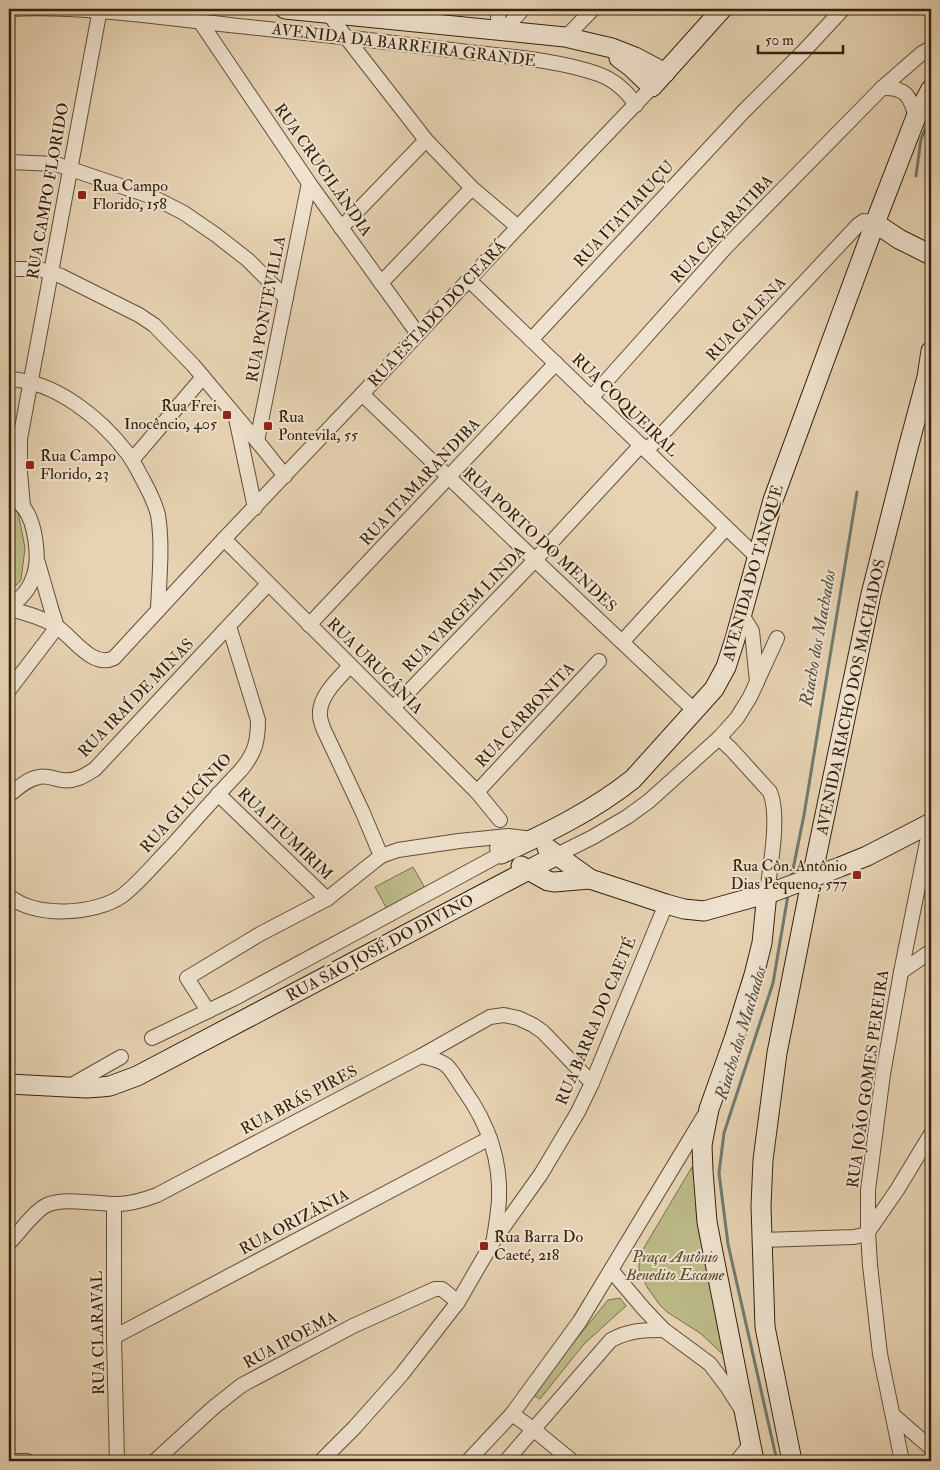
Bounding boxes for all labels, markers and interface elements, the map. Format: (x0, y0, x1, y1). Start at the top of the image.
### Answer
street label: AVENIDA DA BARREIRA GRANDE (270, 19, 537, 71)
scale bar (758, 22, 842, 54)
text: 50 m (765, 31, 794, 50)
street label: RUA CRUCILÂNDIA (270, 100, 376, 240)
street label: RUA CAMPO FLORIDO (23, 101, 73, 281)
street label: RUA ITATIAIUÇU (569, 156, 679, 271)
street label: RUA CAÇARATIBA (667, 171, 777, 287)
place label: Rua Campo Florido, 158 (92, 176, 168, 214)
marker: Rua Campo Florido, 158 (76, 189, 88, 201)
street label: RUA PONTEVILLA (242, 234, 290, 384)
street label: RUA ESTADO DO CEARÁ (363, 236, 510, 392)
street label: RUA GALENA (702, 273, 790, 365)
street label: RUA COQUEIRAL (568, 349, 683, 461)
place label: Rua Frei Inocêncio, 405 (124, 396, 217, 434)
place label: Rua Pontevila, 55 (278, 407, 358, 445)
marker: Rua Frei Inocêncio, 405 (221, 409, 233, 421)
street label: RUA ITAMARANDIBA (356, 414, 484, 550)
marker: Rua Pontevila, 55 (262, 420, 274, 432)
place label: Rua Campo Florido, 23 (40, 446, 116, 484)
marker: Rua Campo Florido, 23 (24, 459, 36, 471)
street label: RUA PORTO DO MENDES (459, 463, 621, 617)
street label: AVENIDA DO TANQUE (718, 483, 788, 664)
street label: RUA VARGEM LINDA (398, 541, 530, 677)
street label: AVENIDA RIACHO DOS MACHADOS (812, 557, 890, 838)
water label: Riacho dos Machados (794, 567, 842, 709)
street label: RUA URUCÂNIA (323, 614, 427, 718)
street label: RUA IRAÍ DE MINAS (74, 634, 198, 762)
street label: RUA CARBONITA (471, 658, 579, 772)
street label: RUA GLUCÍNIO (136, 749, 236, 857)
street label: RUA ITUMIRIM (233, 784, 337, 884)
place label: Rua Côn. Antônio Dias Pequeno, 577 (731, 856, 848, 894)
marker: Rua Côn. Antônio Dias Pequeno, 577 (851, 869, 863, 881)
street label: RUA SÃO JOSÉ DO DIVINO (282, 889, 478, 1007)
street label: RUA BARRA DO CAETÉ (551, 933, 641, 1108)
water label: Riacho dos Machados (709, 962, 773, 1104)
street label: RUA JOÃO GOMES PEREIRA (843, 968, 894, 1190)
street label: RUA BRÁS PIRES (237, 1060, 361, 1139)
street label: RUA ORIZÂNIA (236, 1185, 352, 1259)
place label: Rua Barra Do Caeté, 218 (494, 1227, 583, 1265)
marker: Rua Barra Do Caeté, 218 (478, 1240, 490, 1252)
park label: Praça Antônio Benedito Escame (625, 1247, 725, 1285)
street label: RUA CLARAVAL (87, 1270, 109, 1395)
street label: RUA IPOEMA (240, 1307, 340, 1373)

